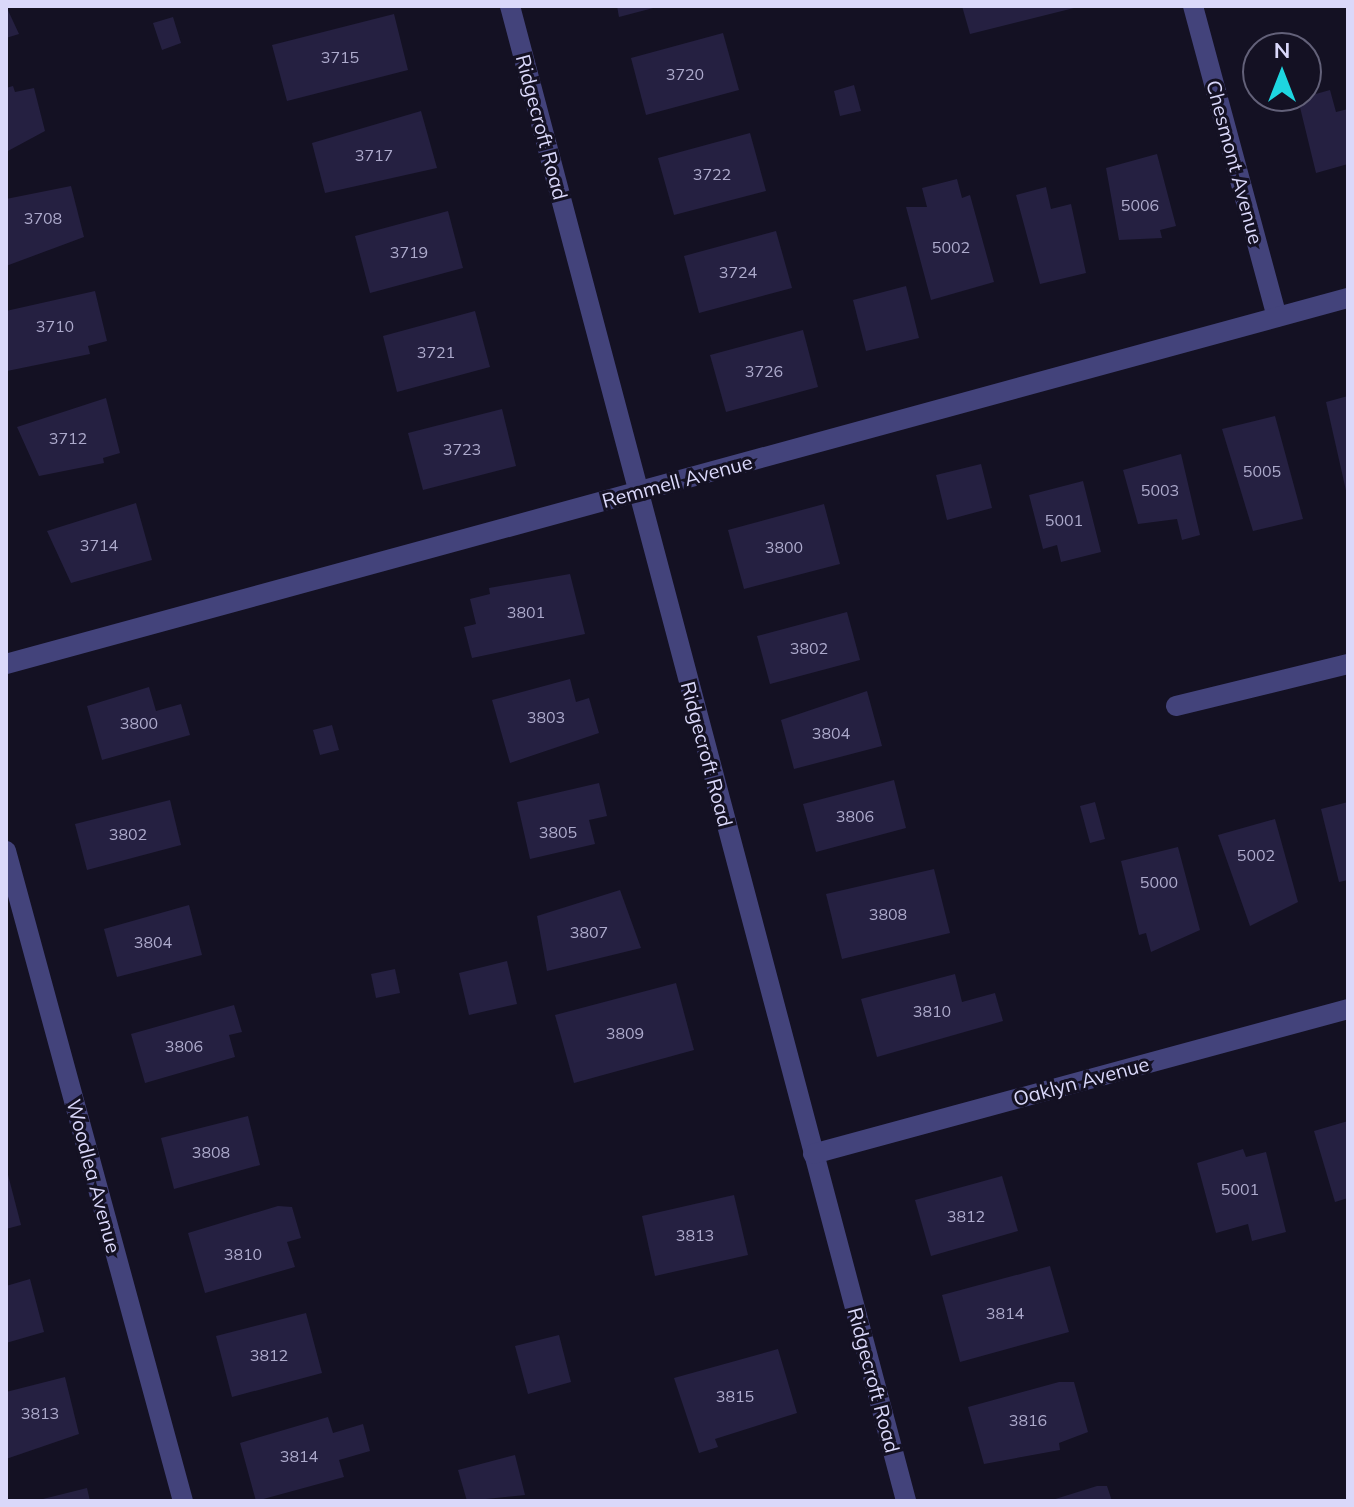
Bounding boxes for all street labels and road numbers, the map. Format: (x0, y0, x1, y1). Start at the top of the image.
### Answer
street label: Ridgecroft Road (511, 52, 573, 202)
street label: Chesmont Avenue (1202, 77, 1268, 247)
street label: Remmell Avenue (599, 449, 755, 513)
street label: Ridgecroft Road (676, 679, 738, 829)
street label: Oaklyn Avenue (1010, 1051, 1152, 1111)
street label: Woodlea Avenue (62, 1096, 126, 1256)
street label: Ridgecroft Road (843, 1305, 905, 1455)

